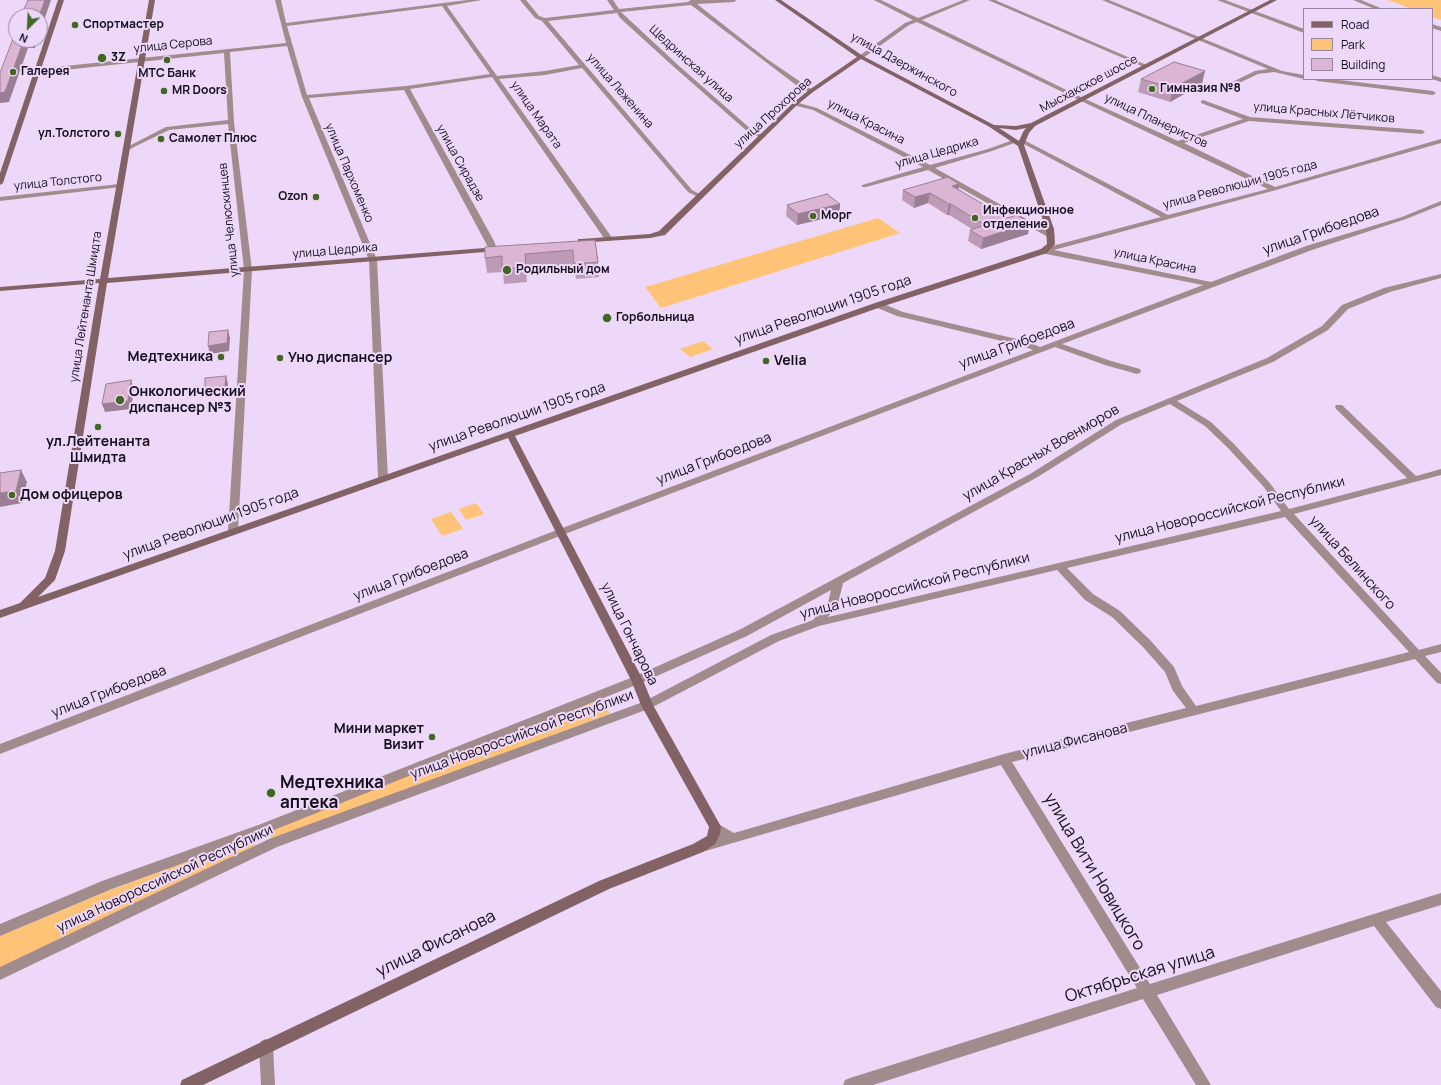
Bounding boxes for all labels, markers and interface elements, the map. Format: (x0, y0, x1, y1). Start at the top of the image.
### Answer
north arrow (8, 8, 48, 48)
legend (1303, 8, 1433, 80)
text: Road (1341, 16, 1369, 33)
place label: Спортмастер (83, 18, 164, 32)
marker: Спортмастер (70, 20, 80, 30)
street label: Щедринская улица (646, 22, 736, 106)
text: N (17, 30, 30, 47)
street label: улица Дзержинского (848, 30, 960, 100)
street label: улица Серова (133, 34, 213, 56)
text: Park (1341, 36, 1365, 53)
place label: 3Z (111, 51, 126, 65)
street label: улица Леженина (584, 51, 656, 131)
marker: 3Z (96, 52, 108, 64)
street label: Мысхакское шоссе (1038, 52, 1140, 116)
marker: МТС Банк (162, 55, 172, 65)
text: Building (1341, 56, 1385, 73)
place label: Галерея (21, 65, 70, 79)
marker: Галерея (8, 67, 18, 77)
place label: МТС Банк (138, 67, 196, 81)
street label: улица Прохорова (731, 74, 815, 152)
street label: улица Марата (507, 78, 565, 152)
place label: Гимназия №8 (1160, 82, 1241, 96)
place label: MR Doors (172, 84, 227, 98)
marker: Гимназия №8 (1147, 84, 1157, 94)
marker: MR Doors (159, 86, 169, 96)
street label: улица Планеристов (1102, 91, 1210, 151)
street label: улица Красина (825, 96, 907, 148)
street label: улица Красных Лётчиков (1253, 100, 1395, 126)
street label: улица Пархоменко (322, 121, 376, 225)
street label: улица Сирадзе (433, 122, 487, 204)
place label: ул.Толстого (38, 127, 110, 141)
marker: ул.Толстого (113, 129, 123, 139)
place label: Самолет Плюс (169, 132, 257, 146)
marker: Самолет Плюс (156, 134, 166, 144)
street label: улица Цедрика (894, 134, 980, 172)
street label: улица Революции 1905 года (1161, 157, 1319, 213)
street label: улица Челюскинцев (216, 162, 242, 278)
street label: улица Толстого (13, 170, 103, 194)
place label: Ozon (278, 190, 308, 204)
marker: Ozon (311, 192, 321, 202)
street label: улица Грибоедова (1261, 203, 1381, 259)
place label: Инфекционное отделение (983, 204, 1074, 232)
place label: Морг (821, 209, 852, 223)
marker: Морг (808, 211, 818, 221)
marker: Инфекционное отделение (970, 213, 980, 223)
street label: улица Лейтенанта Шмидта (67, 230, 105, 384)
street label: улица Цедрика (292, 240, 378, 262)
street label: улица Красина (1112, 245, 1198, 277)
place label: Родильный дом (516, 263, 610, 277)
marker: Родильный дом (501, 264, 513, 276)
street label: улица Революции 1905 года (732, 272, 914, 348)
place label: Горбольница (616, 311, 694, 325)
marker: Горбольница (601, 312, 613, 324)
street label: улица Грибоедова (957, 315, 1077, 373)
place label: Медтехника (128, 349, 213, 365)
place label: Уно диспансер (288, 350, 392, 366)
marker: Медтехника (216, 352, 226, 362)
marker: Уно диспансер (275, 353, 285, 363)
place label: Velia (774, 353, 806, 369)
marker: Velia (761, 356, 771, 366)
street label: улица Революции 1905 года (426, 379, 608, 455)
place label: Онкологический диспансер №3 (129, 384, 246, 416)
marker: Онкологический диспансер №3 (114, 394, 126, 406)
street label: улица Красных Военморов (960, 401, 1122, 505)
marker: ул.Лейтенанта Шмидта (93, 422, 103, 432)
street label: улица Грибоедова (654, 429, 774, 489)
place label: ул.Лейтенанта Шмидта (46, 434, 150, 466)
street label: улица Новороссийской Республики (1113, 473, 1347, 547)
street label: улица Революции 1905 года (121, 484, 301, 564)
place label: Дом офицеров (20, 487, 122, 503)
marker: Дом офицеров (7, 490, 17, 500)
street label: улица Белинского (1305, 513, 1399, 613)
street label: улица Грибоедова (351, 545, 471, 605)
street label: улица Новороссийской Республики (798, 549, 1032, 623)
street label: улица Гончарова (597, 580, 661, 688)
street label: улица Грибоедова (49, 662, 169, 722)
street label: улица Новороссийской Республики (408, 687, 636, 783)
street label: улица Фисанова (1021, 720, 1129, 762)
place label: Мини маркет Визит (334, 721, 424, 754)
marker: Мини маркет Визит (427, 732, 437, 742)
place label: Медтехника аптека (280, 773, 384, 813)
marker: Медтехника аптека (265, 787, 277, 799)
street label: улица Вити Новицкого (1039, 789, 1149, 955)
street label: улица Новороссийской Республики (54, 821, 276, 937)
street label: улица Фисанова (373, 906, 499, 982)
street label: Октябрьская улица (1063, 943, 1217, 1007)

